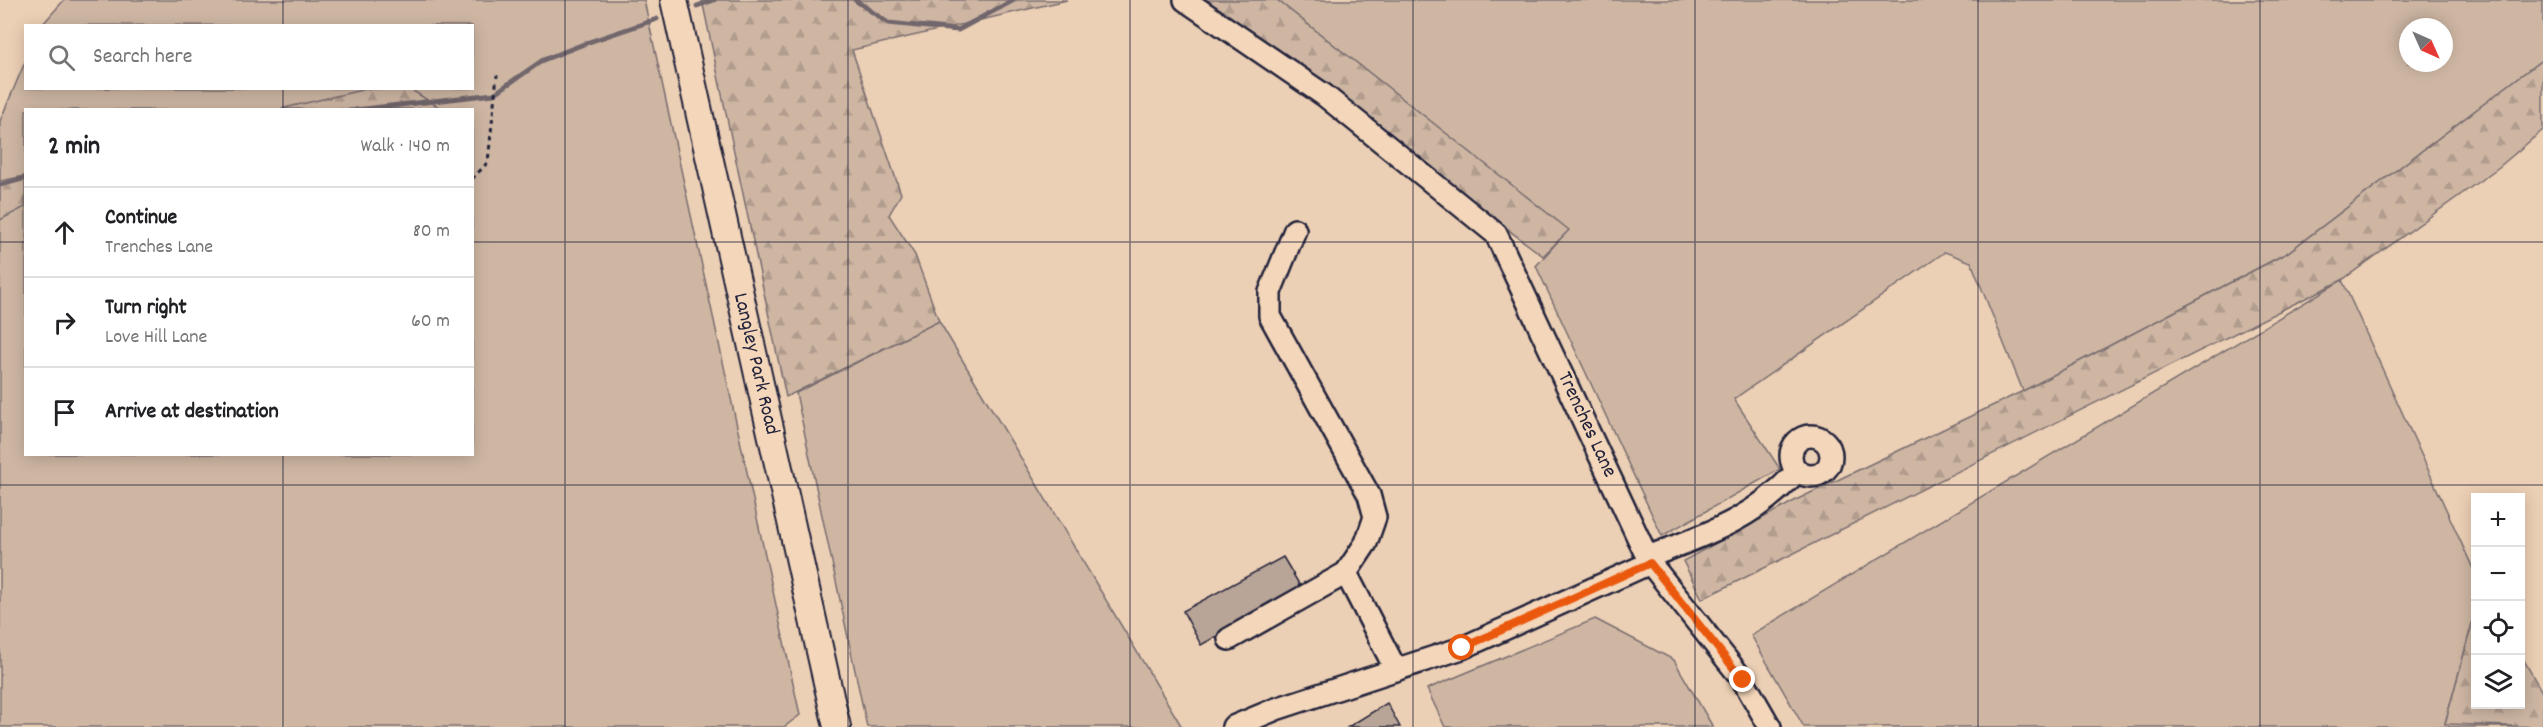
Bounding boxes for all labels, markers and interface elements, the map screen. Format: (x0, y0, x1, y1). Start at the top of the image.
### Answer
north arrow (2399, 18, 2453, 72)
search box (24, 24, 474, 90)
icon: search (45, 41, 78, 74)
text: Search here (93, 42, 192, 73)
text: 2 min (48, 129, 100, 166)
text: Walk · 140 m (361, 133, 450, 161)
text: Continue (105, 203, 177, 234)
icon: ahead (48, 216, 81, 249)
text: 80 m (413, 218, 450, 246)
text: Trenches Lane (105, 234, 213, 262)
street label: Langley Park Road (724, 290, 786, 438)
text: Turn right (105, 293, 187, 324)
icon: right (48, 306, 81, 339)
text: 60 m (411, 308, 450, 336)
text: Love Hill Lane (105, 324, 207, 352)
street label: Trenches Lane (1548, 367, 1624, 483)
icon: arrive (48, 396, 81, 429)
text: Arrive at destination (105, 397, 279, 428)
map controls (2471, 493, 2525, 709)
button: + (2471, 493, 2525, 547)
button: − (2471, 547, 2525, 601)
button: locate (2471, 601, 2525, 655)
route start (1448, 634, 1474, 660)
button: layers (2471, 655, 2525, 709)
route end (1729, 666, 1755, 692)

